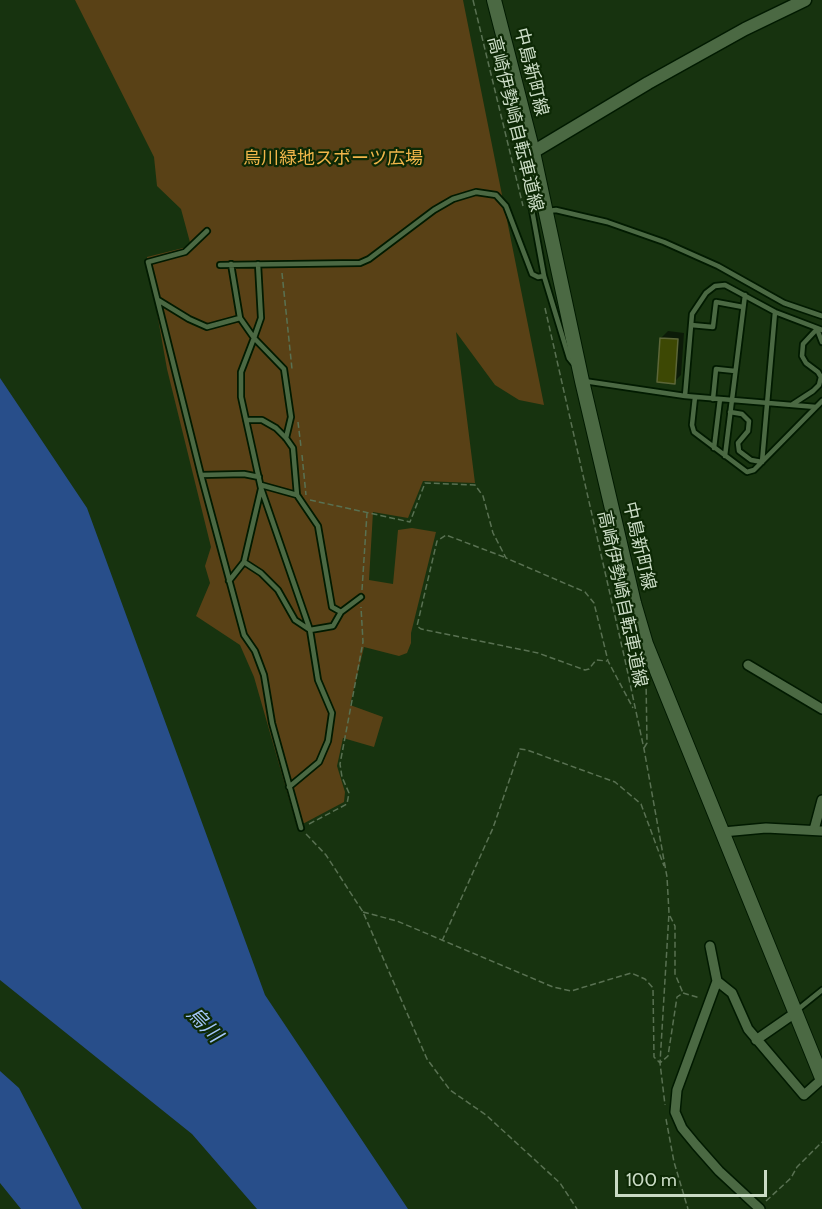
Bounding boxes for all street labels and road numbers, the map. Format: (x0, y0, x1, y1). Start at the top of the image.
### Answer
street label: 中島新町線 (510, 26, 552, 118)
street label: 高崎伊勢崎自転車道線 (483, 34, 547, 214)
street label: 中島新町線 (618, 500, 660, 592)
street label: 高崎伊勢崎自転車道線 (593, 509, 651, 689)

